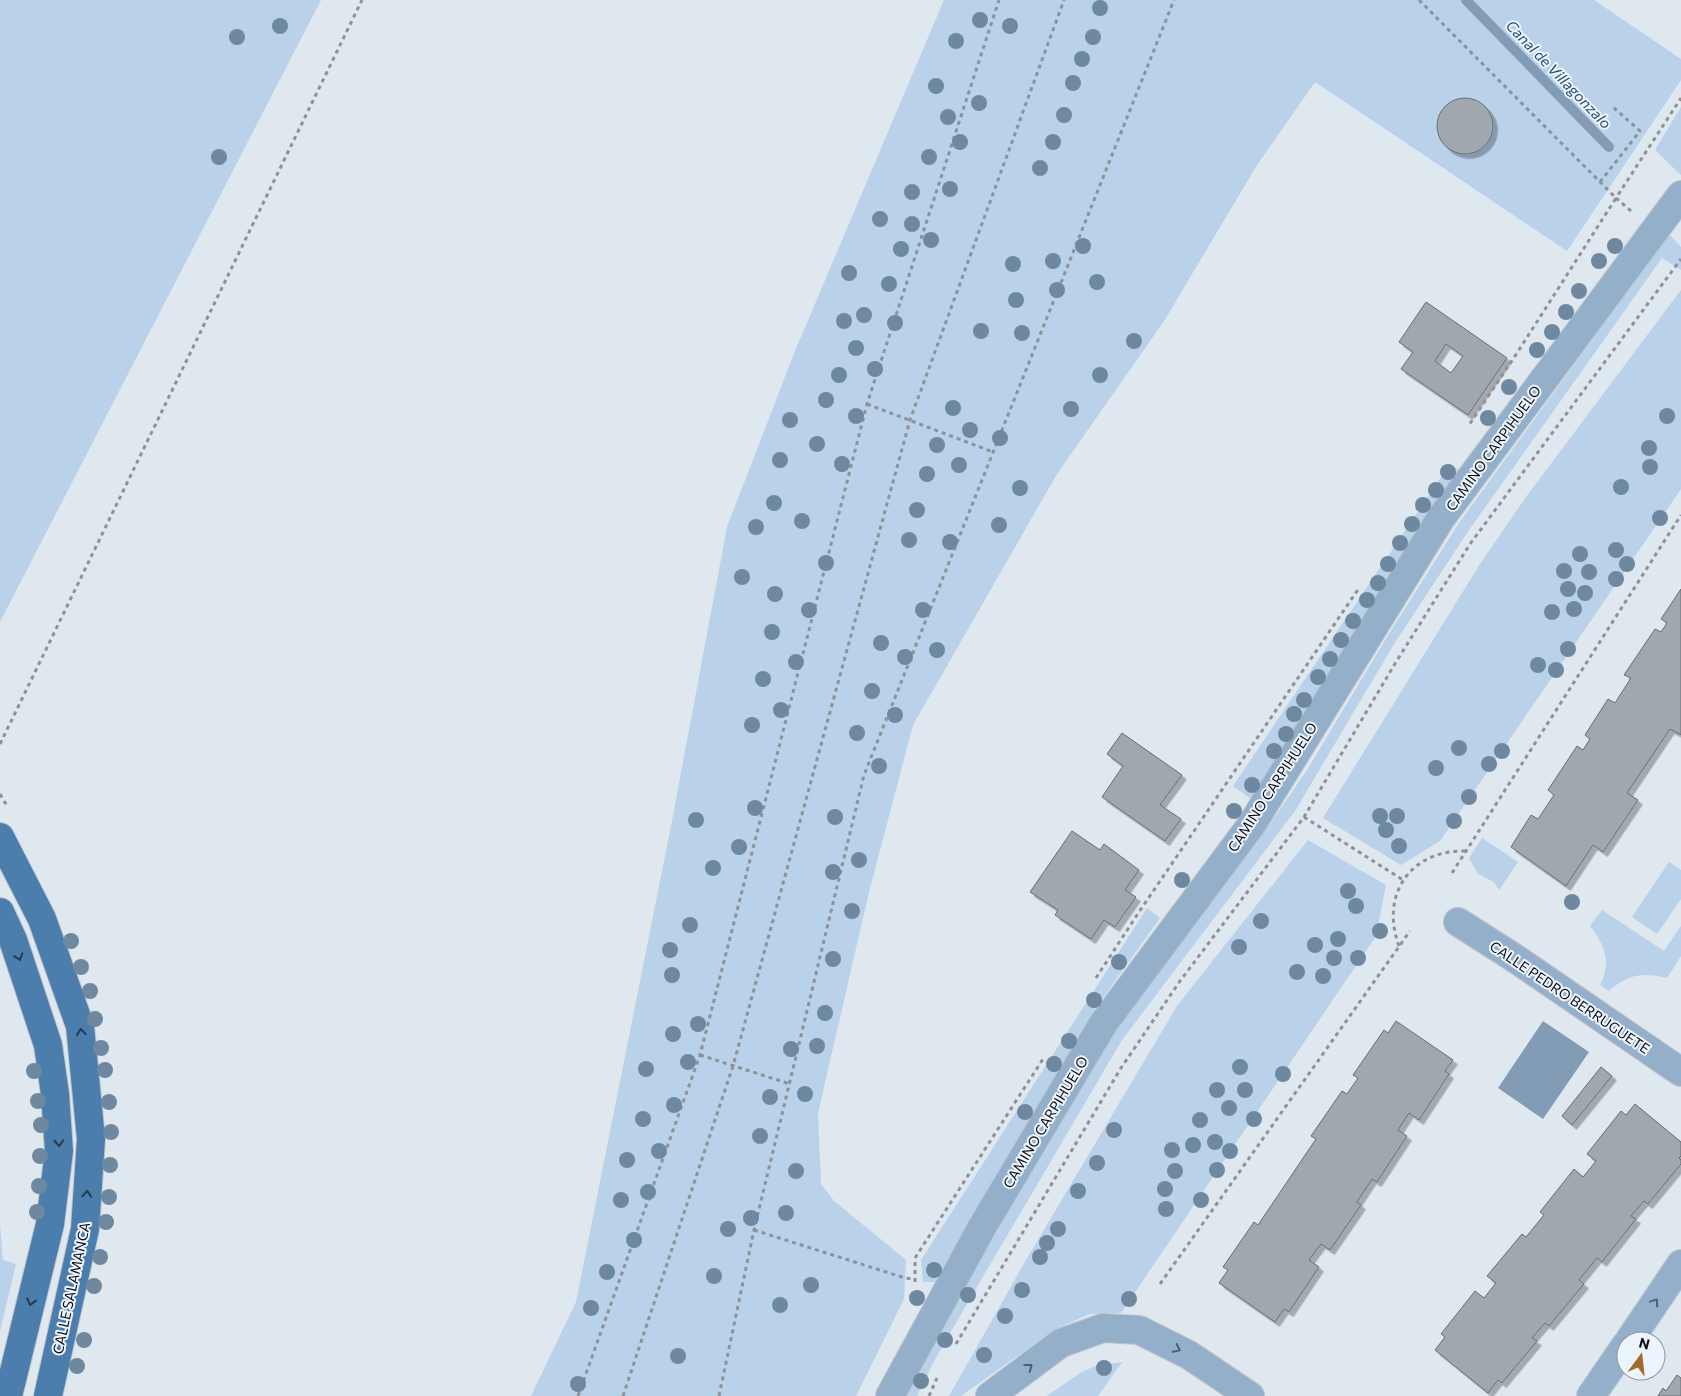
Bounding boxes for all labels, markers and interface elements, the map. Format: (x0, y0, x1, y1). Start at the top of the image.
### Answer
water label: Canal de Villagonzalo (1503, 16, 1615, 132)
street label: CAMINO CARPIHUELO (1442, 382, 1544, 514)
street label: CAMINO CARPIHUELO (1224, 719, 1320, 855)
street label: CALLE PEDRO BERRUGUETE (1487, 937, 1653, 1057)
one-way arrow (13, 952, 23, 960)
one-way arrow (76, 1028, 86, 1036)
street label: CAMINO CARPIHUELO (999, 1053, 1091, 1191)
one-way arrow (53, 1139, 64, 1147)
one-way arrow (82, 1190, 93, 1198)
street label: CALLE SALAMANCA (49, 1220, 93, 1356)
one-way arrow (26, 1298, 37, 1307)
one-way arrow (1649, 1299, 1658, 1308)
north arrow (1616, 1331, 1666, 1381)
text: N (1637, 1333, 1652, 1353)
one-way arrow (1171, 1343, 1180, 1353)
one-way arrow (1023, 1364, 1033, 1373)

